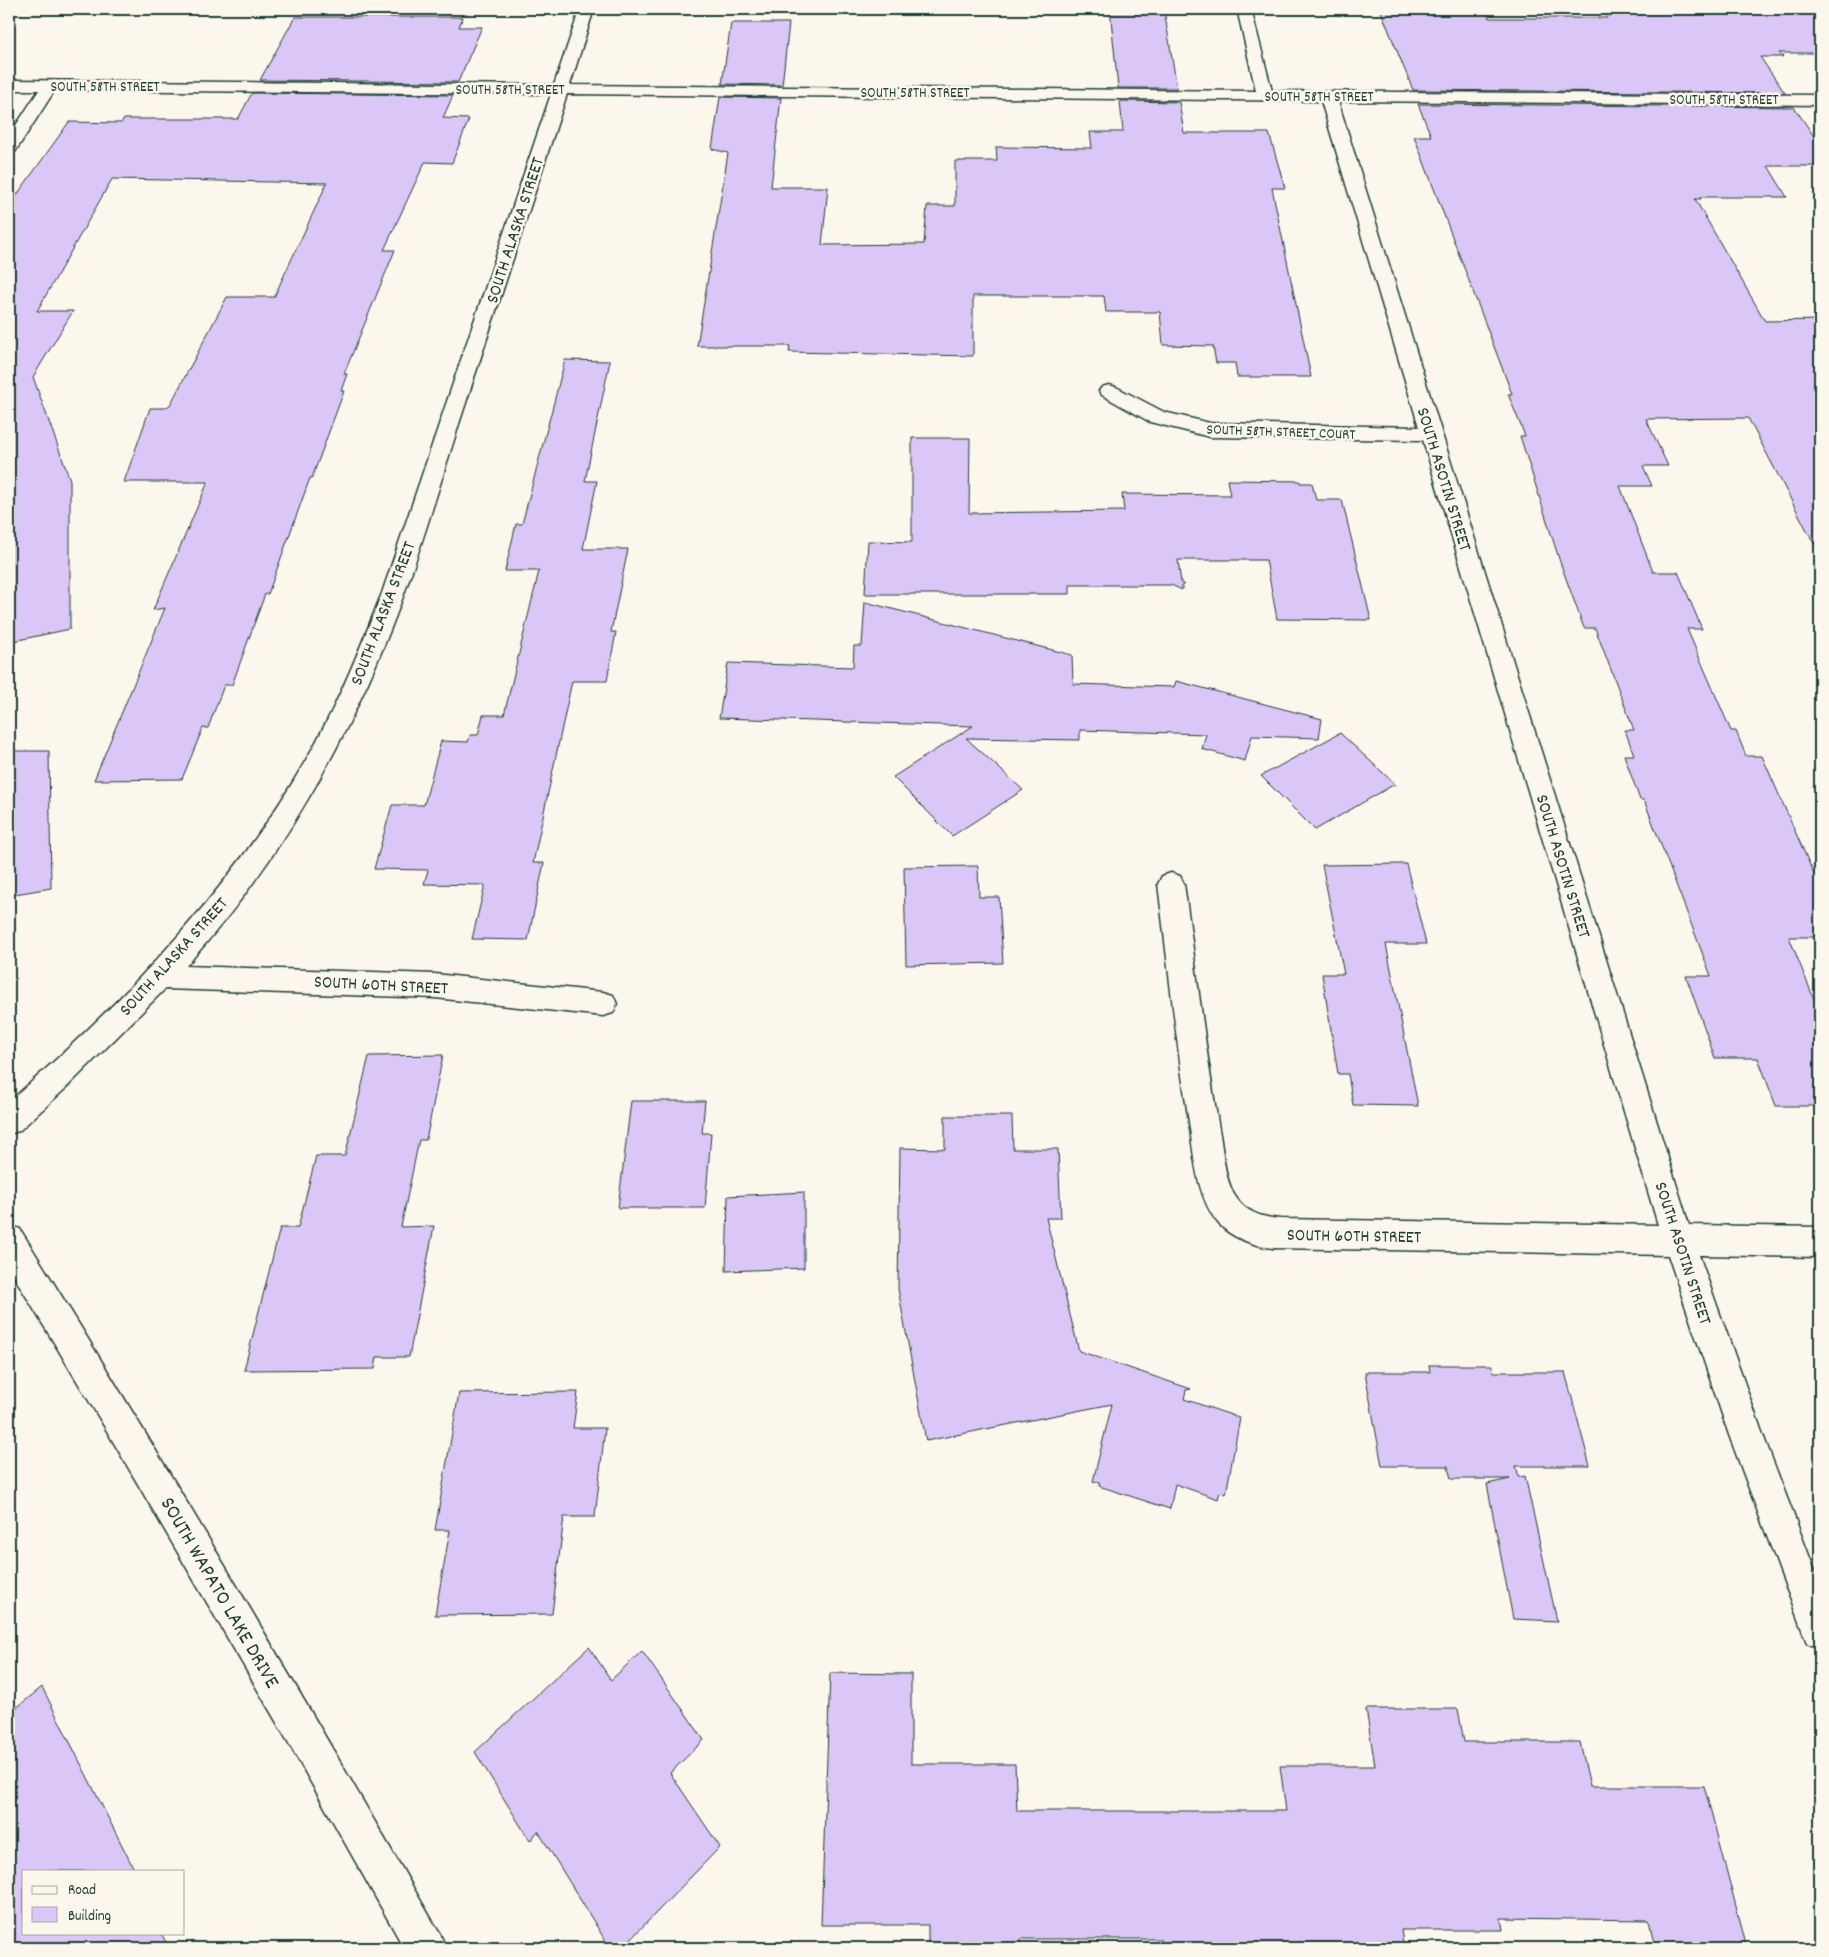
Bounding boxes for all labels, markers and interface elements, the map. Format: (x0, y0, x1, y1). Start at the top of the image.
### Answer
street label: SOUTH 58TH STREET (50, 77, 160, 99)
street label: SOUTH 58TH STREET (455, 80, 565, 102)
street label: SOUTH 58TH STREET (860, 83, 970, 105)
street label: SOUTH 58TH STREET (1264, 87, 1374, 109)
street label: SOUTH 58TH STREET (1669, 90, 1779, 112)
street label: SOUTH ALASKA STREET (481, 155, 552, 307)
street label: SOUTH ASOTIN STREET (1409, 405, 1476, 555)
street label: SOUTH 58TH STREET COURT (1206, 419, 1356, 447)
street label: SOUTH ALASKA STREET (345, 538, 423, 689)
street label: SOUTH ASOTIN STREET (1528, 792, 1595, 942)
street label: SOUTH ALASKA STREET (115, 893, 235, 1023)
street label: SOUTH 60TH STREET (313, 971, 448, 1002)
street label: SOUTH ASOTIN STREET (1647, 1179, 1717, 1328)
street label: SOUTH 60TH STREET (1287, 1224, 1421, 1251)
street label: SOUTH WAPATO LAKE DRIVE (151, 1492, 286, 1695)
legend (22, 1870, 185, 1934)
text: Road (68, 1880, 96, 1902)
text: Building (68, 1906, 111, 1928)

